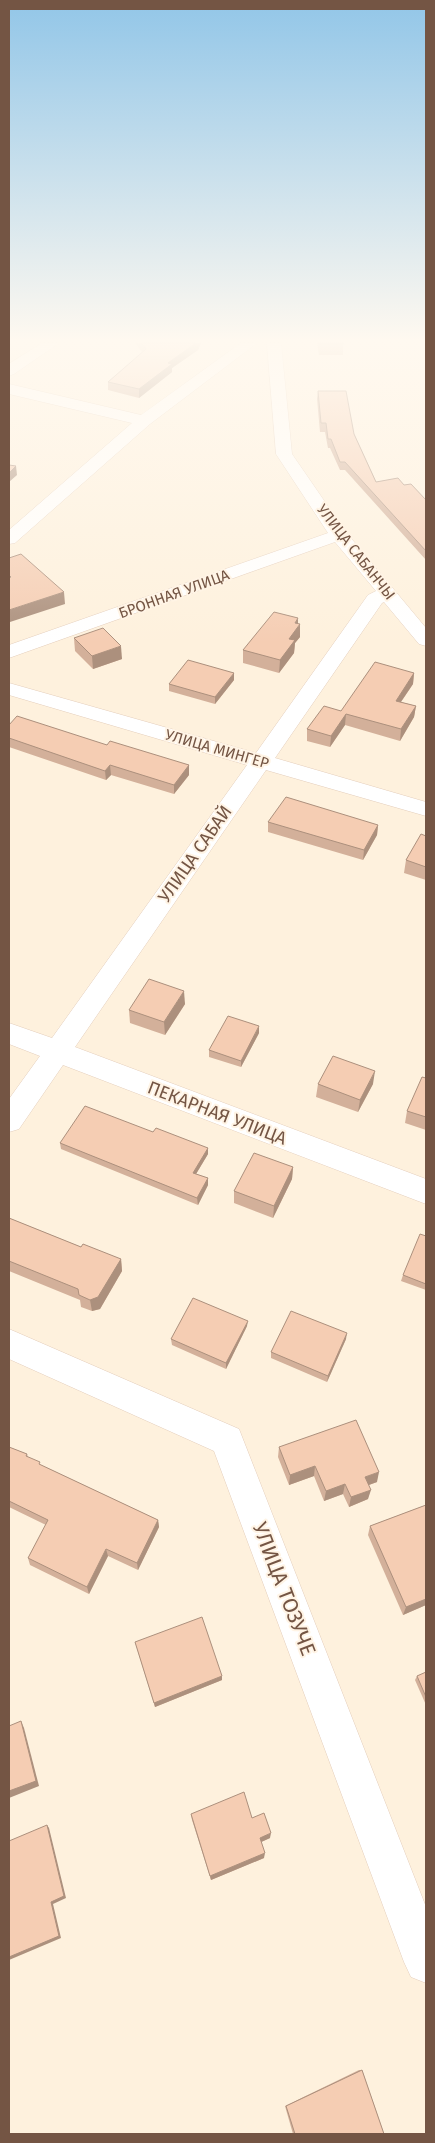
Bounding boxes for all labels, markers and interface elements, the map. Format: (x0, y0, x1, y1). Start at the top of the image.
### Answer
street label: УЛИЦА САБАНЧЫ (313, 501, 399, 603)
street label: БРОННАЯ УЛИЦА (116, 566, 232, 622)
street label: УЛИЦА МИНГЕР (163, 726, 271, 772)
street label: УЛИЦА САБАЙ (153, 801, 237, 907)
street label: ПЕКАРНАЯ УЛИЦА (144, 1076, 290, 1150)
street label: УЛИЦА ТОЗУЧЕ (247, 1519, 321, 1659)

